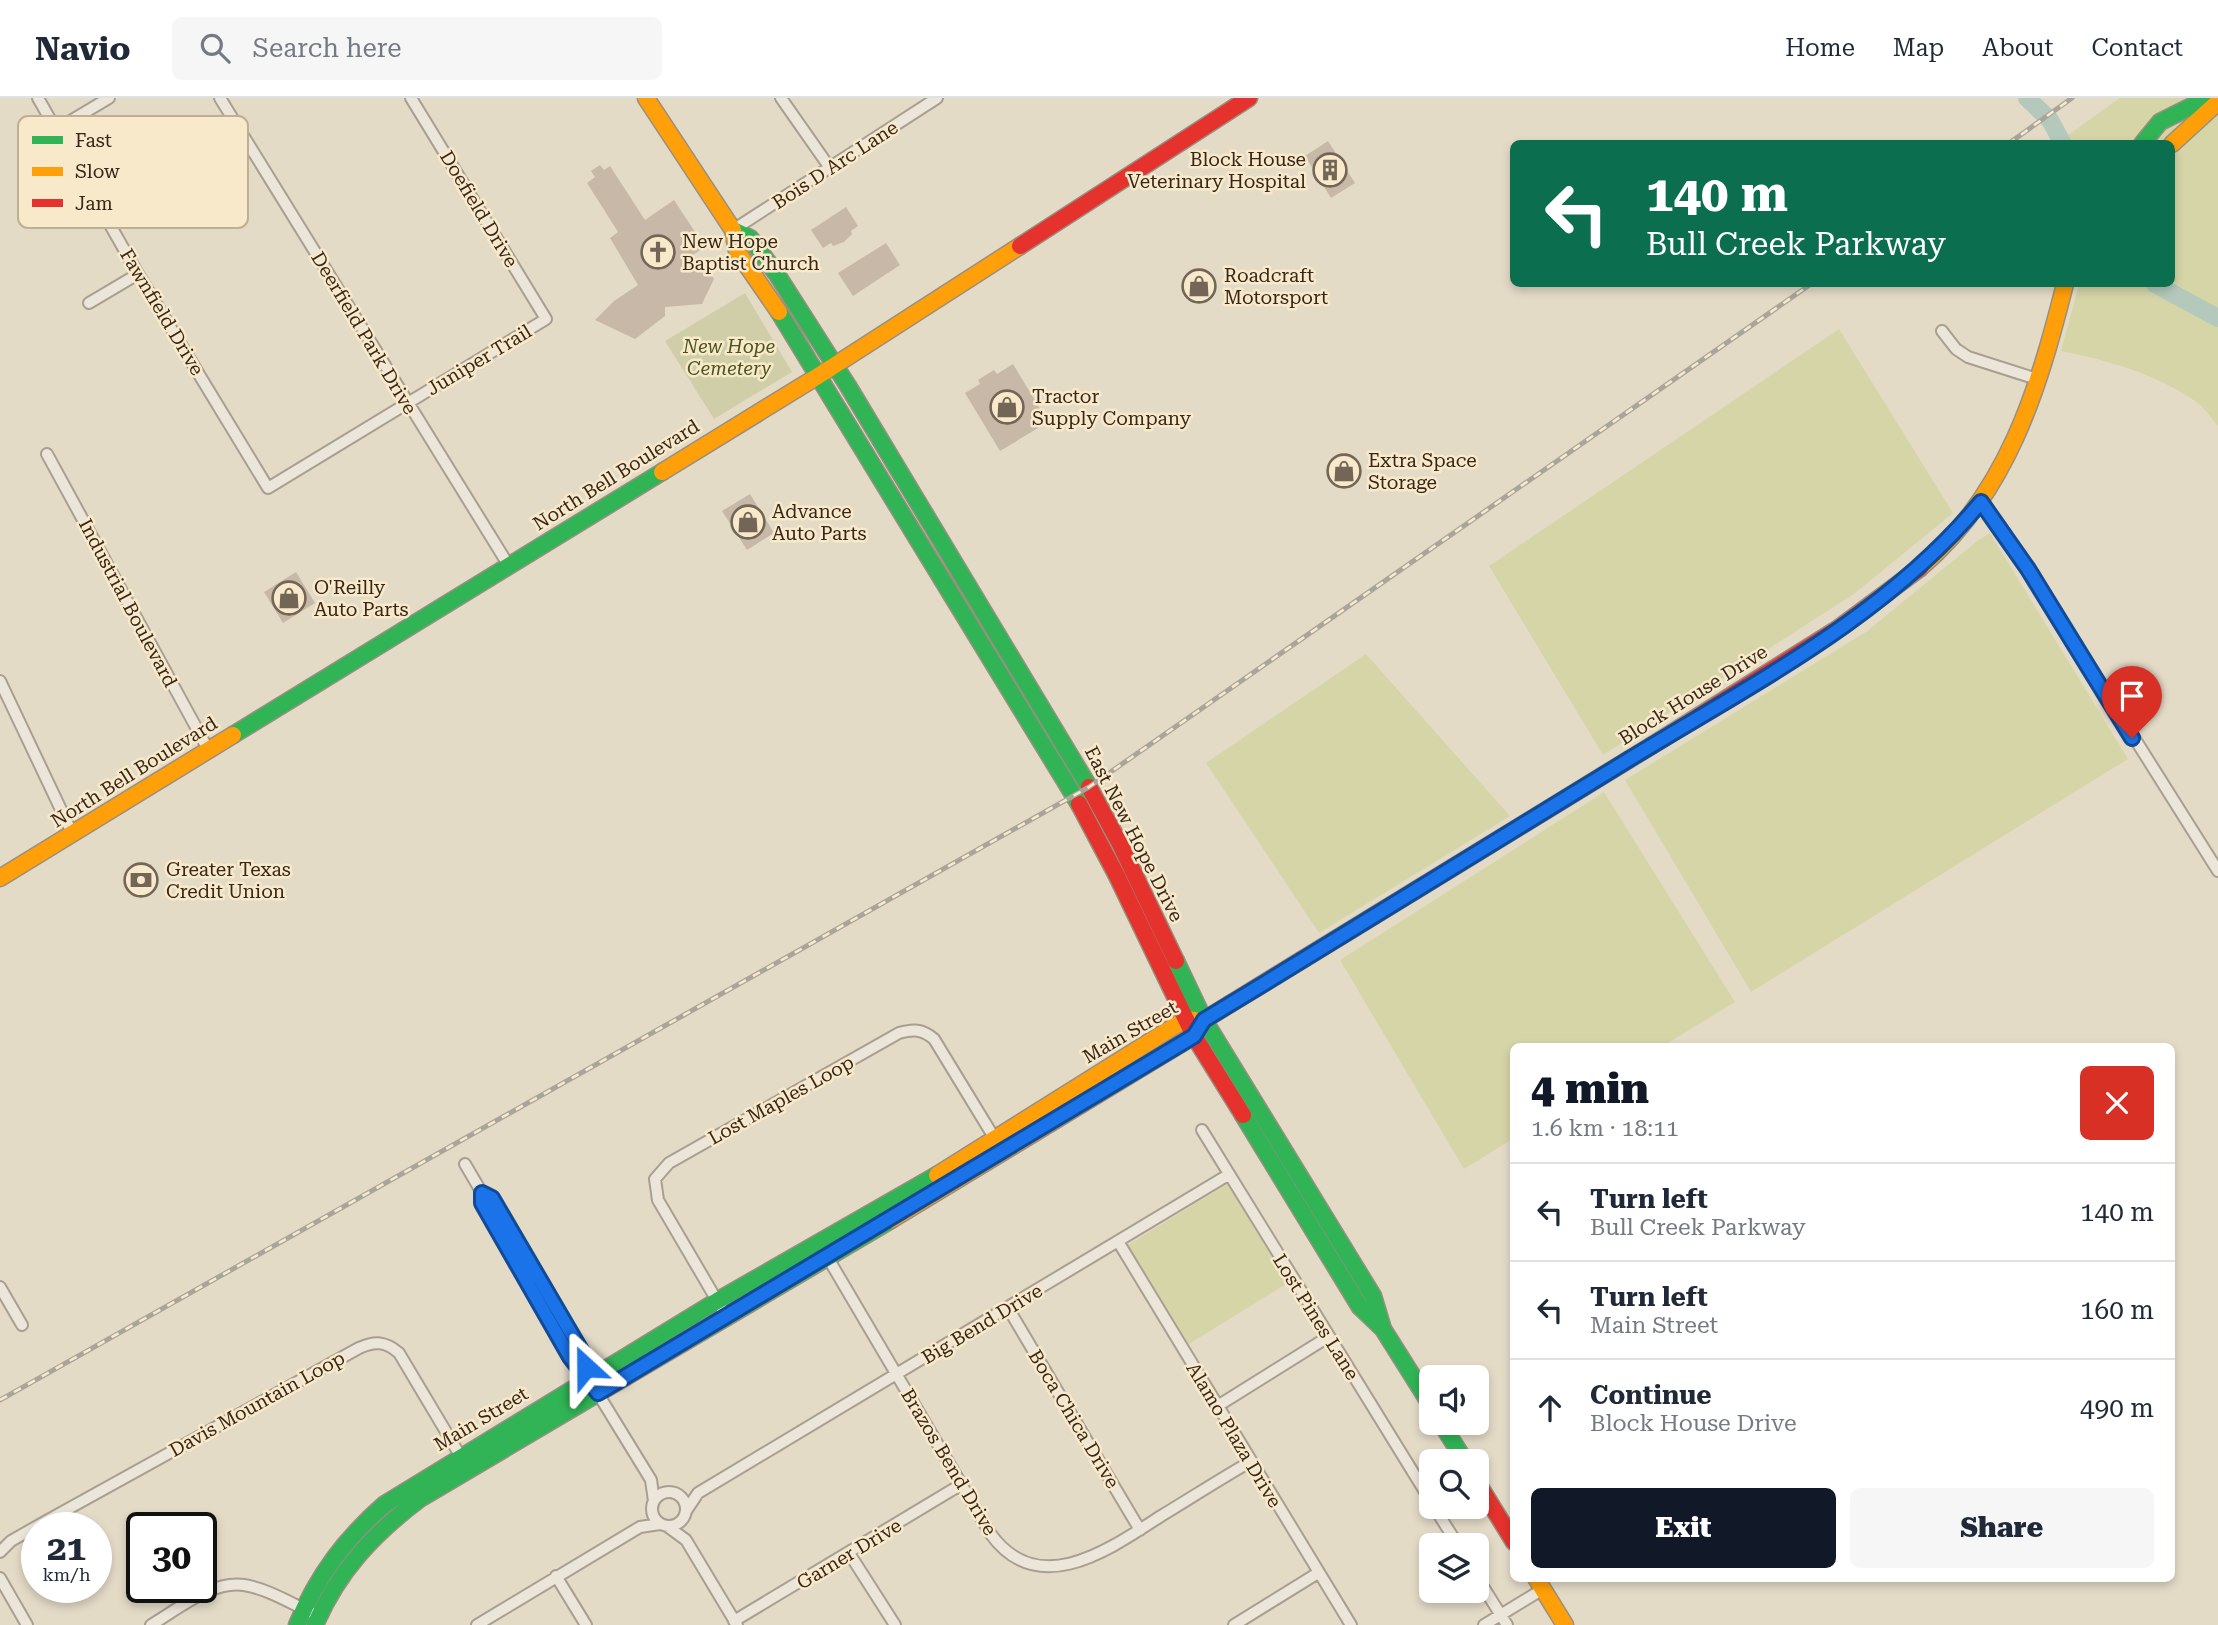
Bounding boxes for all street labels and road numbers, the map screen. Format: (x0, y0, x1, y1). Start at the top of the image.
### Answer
street label: Bois D Arc Lane (768, 116, 902, 214)
street label: Doefield Drive (435, 146, 523, 272)
street label: Fawnfield Drive (115, 244, 209, 380)
street label: Deerfield Park Drive (306, 247, 422, 419)
street label: Juniper Trail (422, 320, 536, 400)
street label: North Bell Boulevard (529, 414, 703, 536)
street label: Industrial Boulevard (74, 515, 182, 691)
street label: Block House Drive (1615, 640, 1771, 750)
street label: North Bell Boulevard (47, 711, 221, 833)
street label: East New Hope Drive (1080, 742, 1188, 926)
street label: Main Street (1078, 996, 1182, 1068)
street label: Lost Maples Loop (704, 1050, 858, 1150)
street label: Lost Pines Lane (1268, 1250, 1364, 1384)
street label: Big Bend Drive (918, 1279, 1046, 1369)
street label: Davis Mountain Loop (165, 1346, 349, 1462)
street label: Boca Chica Drive (1024, 1346, 1124, 1492)
street label: Alamo Plaza Drive (1182, 1358, 1286, 1512)
street label: Main Street (430, 1382, 532, 1456)
street label: Brazos Bend Drive (896, 1384, 1002, 1540)
street label: Garner Drive (792, 1514, 906, 1594)

